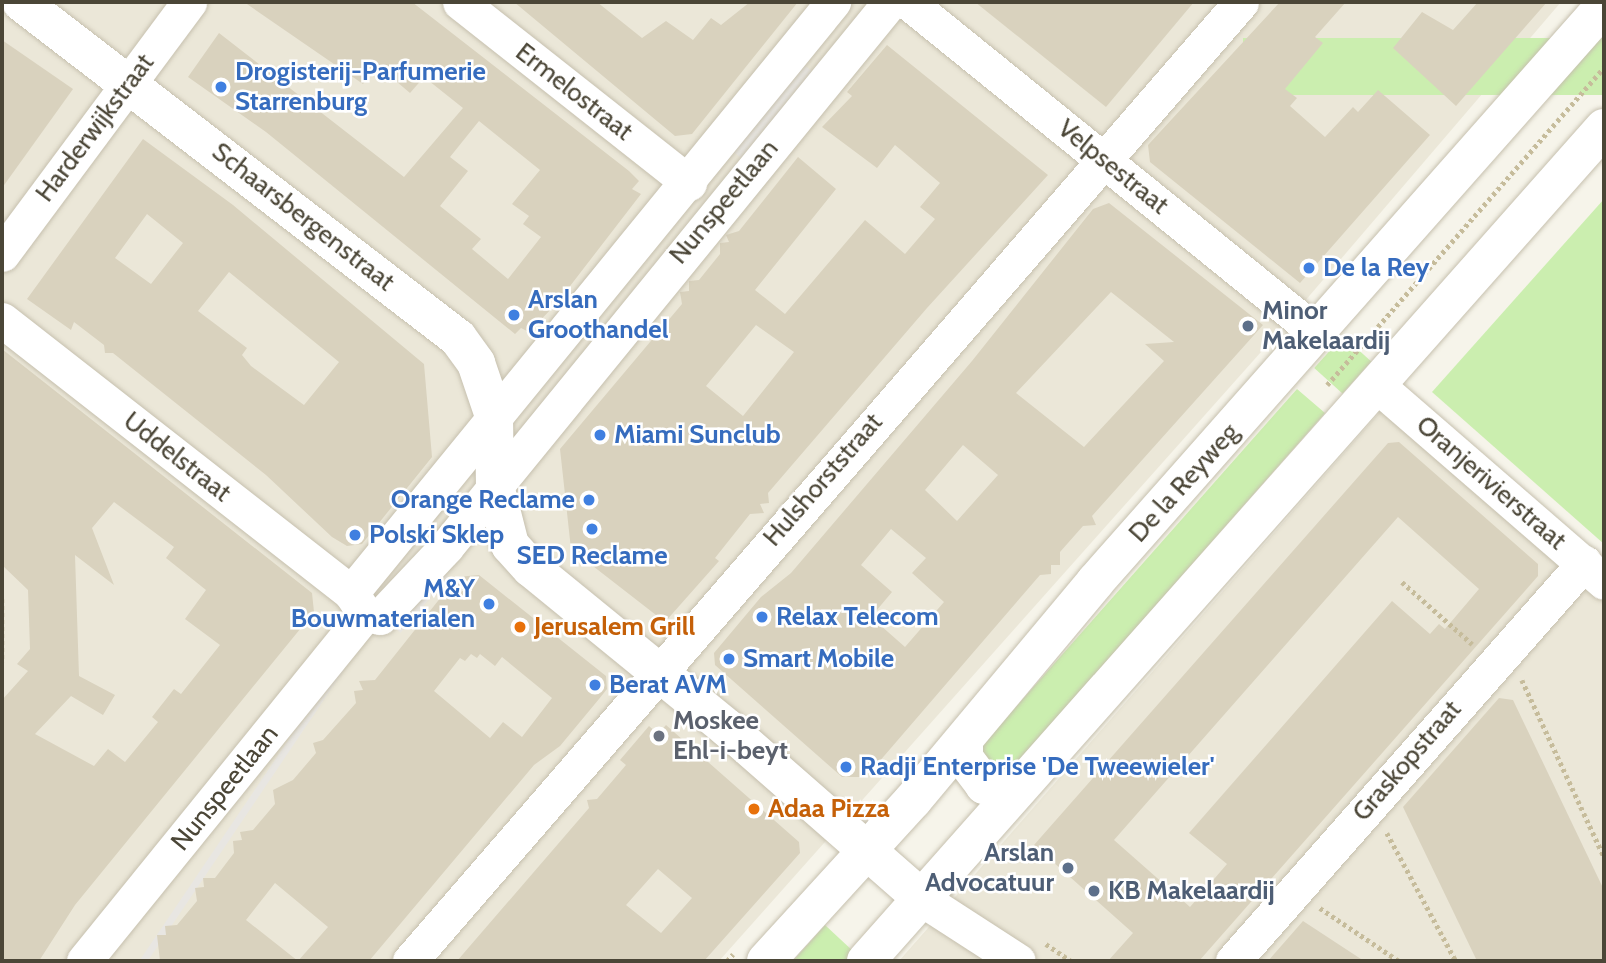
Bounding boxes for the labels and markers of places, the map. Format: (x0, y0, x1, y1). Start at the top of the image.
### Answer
place label: Drogisterij-Parfumerie Starrenburg (235, 56, 486, 118)
marker: Drogisterij-Parfumerie Starrenburg (213, 79, 229, 95)
place label: De la Rey (1323, 252, 1429, 284)
marker: De la Rey (1301, 260, 1317, 276)
place label: Arslan Groothandel (528, 284, 669, 346)
place label: Minor Makelaardij (1262, 295, 1390, 356)
marker: Arslan Groothandel (506, 307, 522, 323)
marker: Minor Makelaardij (1240, 318, 1256, 334)
place label: Miami Sunclub (614, 419, 781, 451)
marker: Miami Sunclub (592, 427, 608, 443)
place label: Orange Reclame (391, 484, 575, 516)
marker: Orange Reclame (581, 492, 597, 508)
place label: Polski Sklep (369, 519, 504, 551)
marker: SED Reclame (584, 521, 600, 537)
marker: Polski Sklep (347, 527, 363, 543)
place label: SED Reclame (516, 540, 668, 572)
place label: M&Y Bouwmaterialen (291, 573, 475, 634)
marker: M&Y Bouwmaterialen (481, 596, 497, 612)
place label: Relax Telecom (776, 601, 939, 633)
marker: Relax Telecom (754, 609, 770, 625)
place label: Jerusalem Grill (534, 611, 695, 643)
marker: Jerusalem Grill (512, 619, 528, 635)
place label: Smart Mobile (743, 643, 894, 675)
marker: Smart Mobile (721, 651, 737, 667)
place label: Berat AVM (609, 669, 727, 701)
marker: Berat AVM (587, 677, 603, 693)
place label: Moskee Ehl-i-beyt (673, 705, 788, 766)
marker: Moskee Ehl-i-beyt (651, 728, 667, 744)
place label: Radji Enterprise 'De Tweewieler' (860, 751, 1214, 783)
marker: Radji Enterprise 'De Tweewieler' (838, 759, 854, 775)
place label: Adaa Pizza (768, 793, 890, 825)
marker: Adaa Pizza (746, 801, 762, 817)
place label: Arslan Advocatuur (925, 837, 1054, 898)
marker: Arslan Advocatuur (1060, 860, 1076, 876)
place label: KB Makelaardij (1108, 875, 1275, 907)
marker: KB Makelaardij (1086, 883, 1102, 899)

